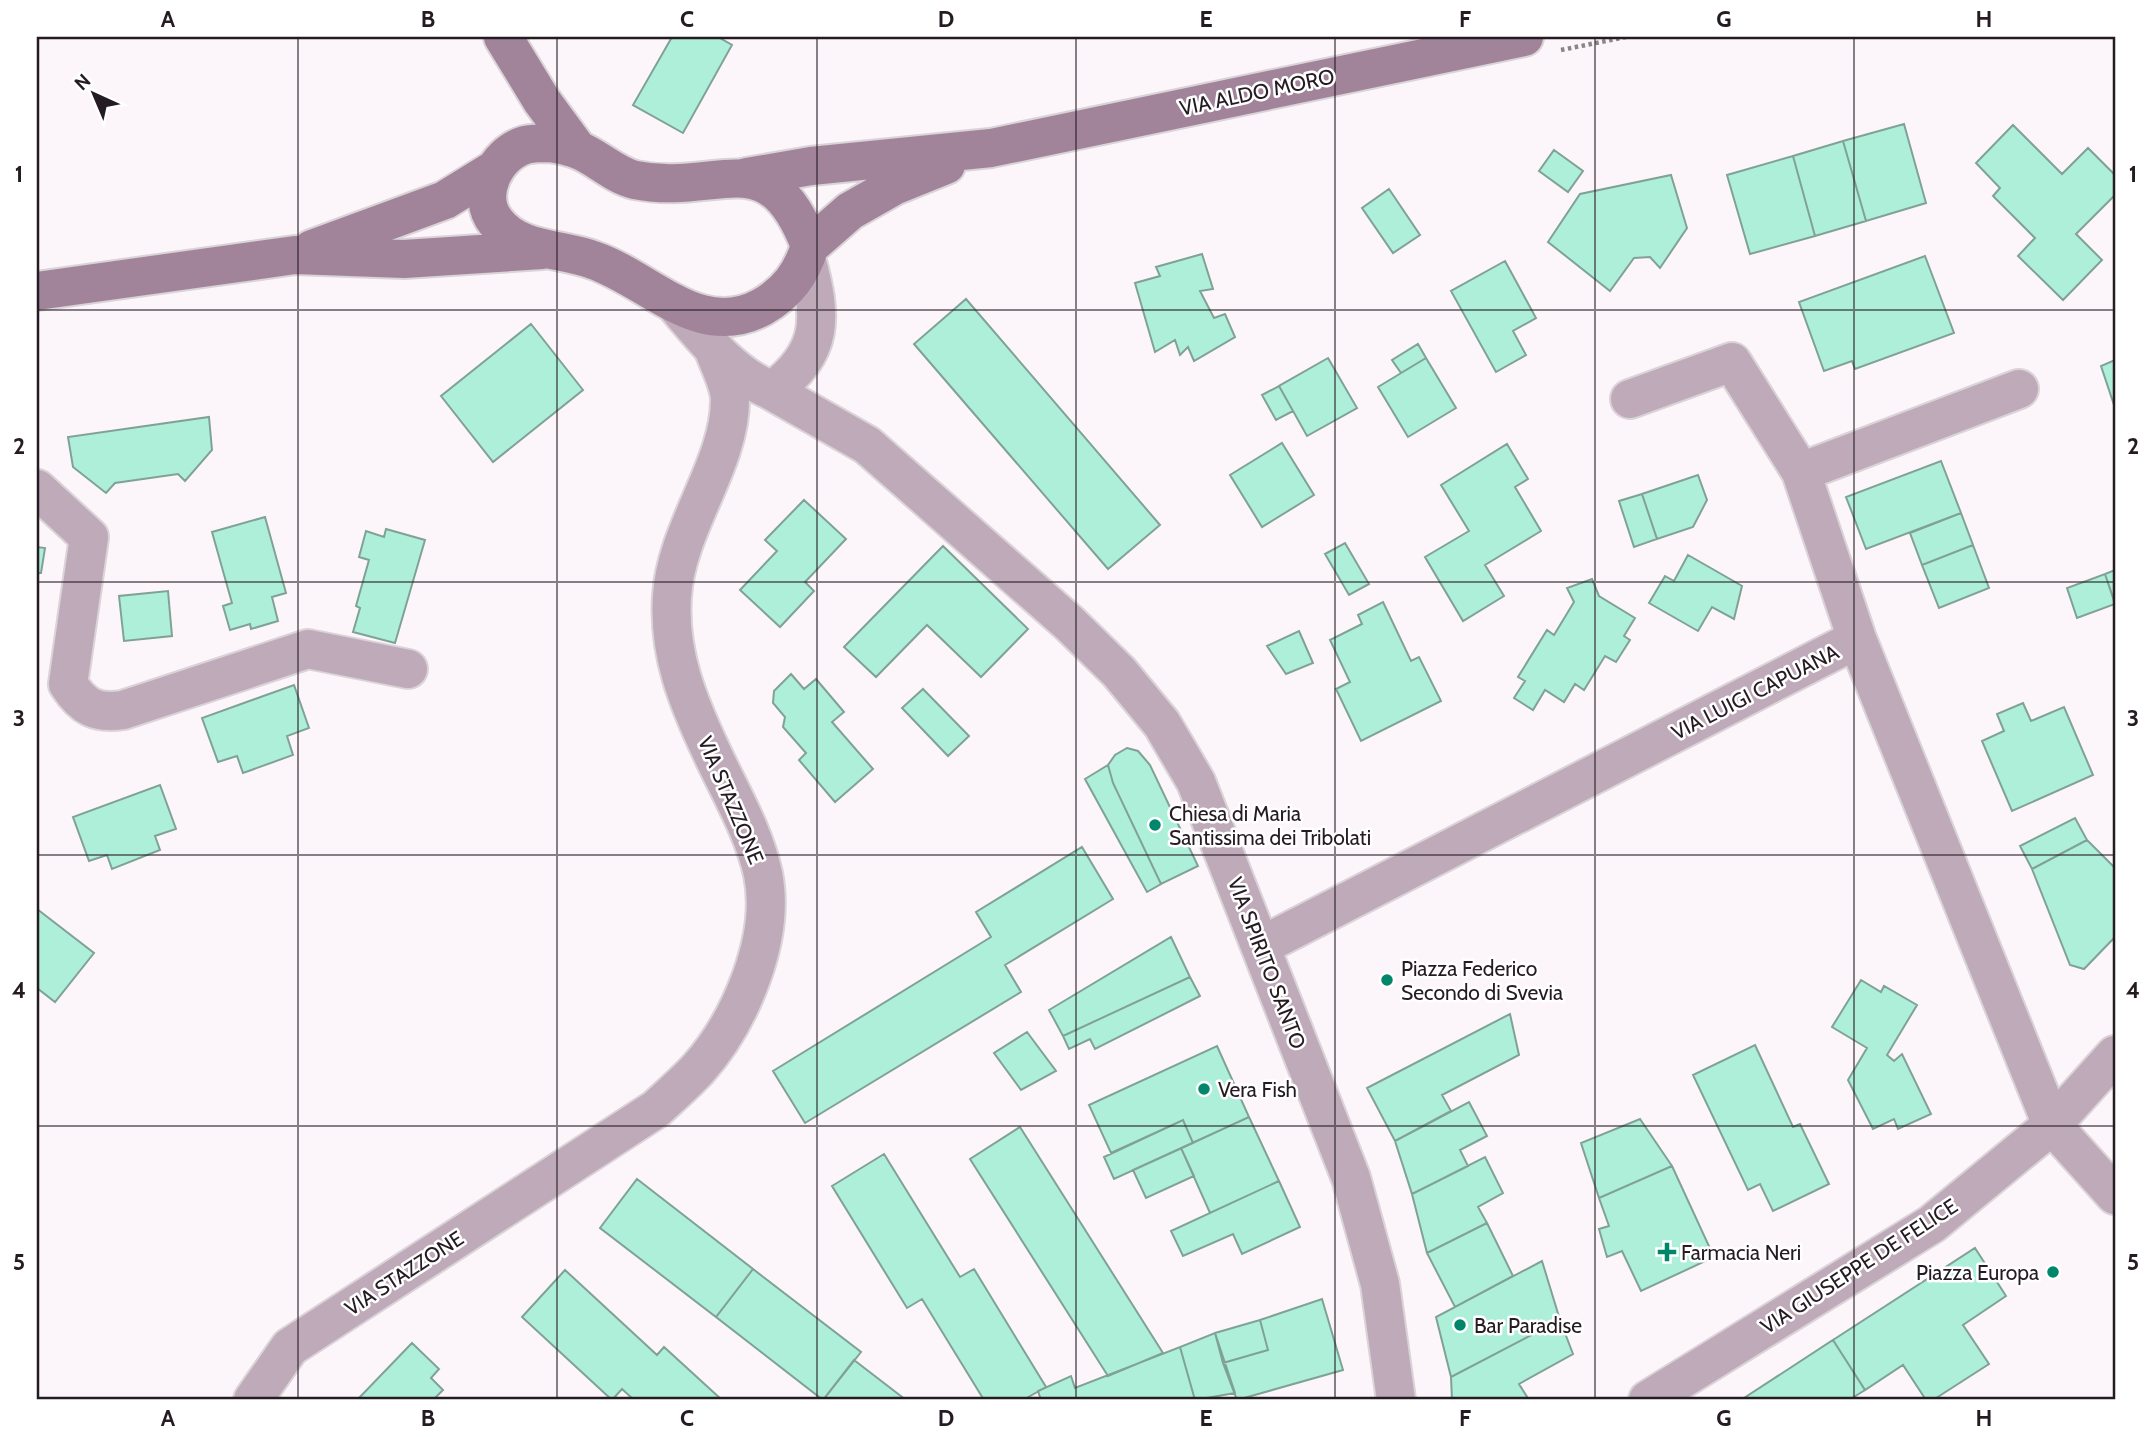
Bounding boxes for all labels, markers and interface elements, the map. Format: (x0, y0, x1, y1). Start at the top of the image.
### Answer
text: A (161, 5, 176, 33)
text: B (421, 5, 435, 33)
text: C (680, 5, 694, 33)
text: D (938, 5, 954, 33)
text: E (1199, 5, 1213, 33)
text: F (1459, 5, 1471, 33)
text: G (1716, 5, 1732, 33)
text: H (1976, 5, 1992, 33)
north arrow (60, 60, 130, 130)
street label: VIA ALDO MORO (1177, 63, 1337, 121)
text: N (70, 69, 95, 95)
text: 1 (15, 160, 23, 188)
text: 1 (2129, 160, 2137, 188)
text: 2 (13, 432, 25, 460)
text: 2 (2127, 432, 2139, 460)
street label: VIA LUIGI CAPUANA (1667, 639, 1843, 745)
text: 3 (13, 704, 25, 732)
text: 3 (2127, 704, 2139, 732)
street label: VIA STAZZONE (693, 732, 769, 868)
place label: Chiesa di Maria Santissima dei Tribolati (1169, 801, 1371, 850)
marker: Chiesa di Maria Santissima dei Tribolati (1147, 817, 1163, 833)
street label: VIA SPIRITO SANTO (1223, 874, 1311, 1052)
place label: Piazza Federico Secondo di Svevia (1401, 956, 1563, 1005)
marker: Piazza Federico Secondo di Svevia (1379, 972, 1395, 988)
text: 4 (12, 976, 26, 1004)
text: 4 (2126, 976, 2140, 1004)
place label: Vera Fish (1218, 1077, 1297, 1102)
marker: Vera Fish (1196, 1081, 1212, 1097)
street label: VIA GIUSEPPE DE FELICE (1756, 1193, 1962, 1339)
street label: VIA STAZZONE (340, 1225, 468, 1321)
place label: Farmacia Neri (1681, 1240, 1801, 1265)
marker: Farmacia Neri (1659, 1244, 1675, 1260)
text: 5 (13, 1248, 25, 1276)
text: 5 (2127, 1248, 2139, 1276)
place label: Piazza Europa (1916, 1260, 2039, 1285)
marker: Piazza Europa (2045, 1264, 2061, 1280)
place label: Bar Paradise (1474, 1313, 1582, 1338)
marker: Bar Paradise (1452, 1317, 1468, 1333)
text: A (161, 1404, 176, 1432)
text: B (421, 1404, 435, 1432)
text: C (680, 1404, 694, 1432)
text: D (938, 1404, 954, 1432)
text: E (1199, 1404, 1213, 1432)
text: F (1459, 1404, 1471, 1432)
text: G (1716, 1404, 1732, 1432)
text: H (1976, 1404, 1992, 1432)

